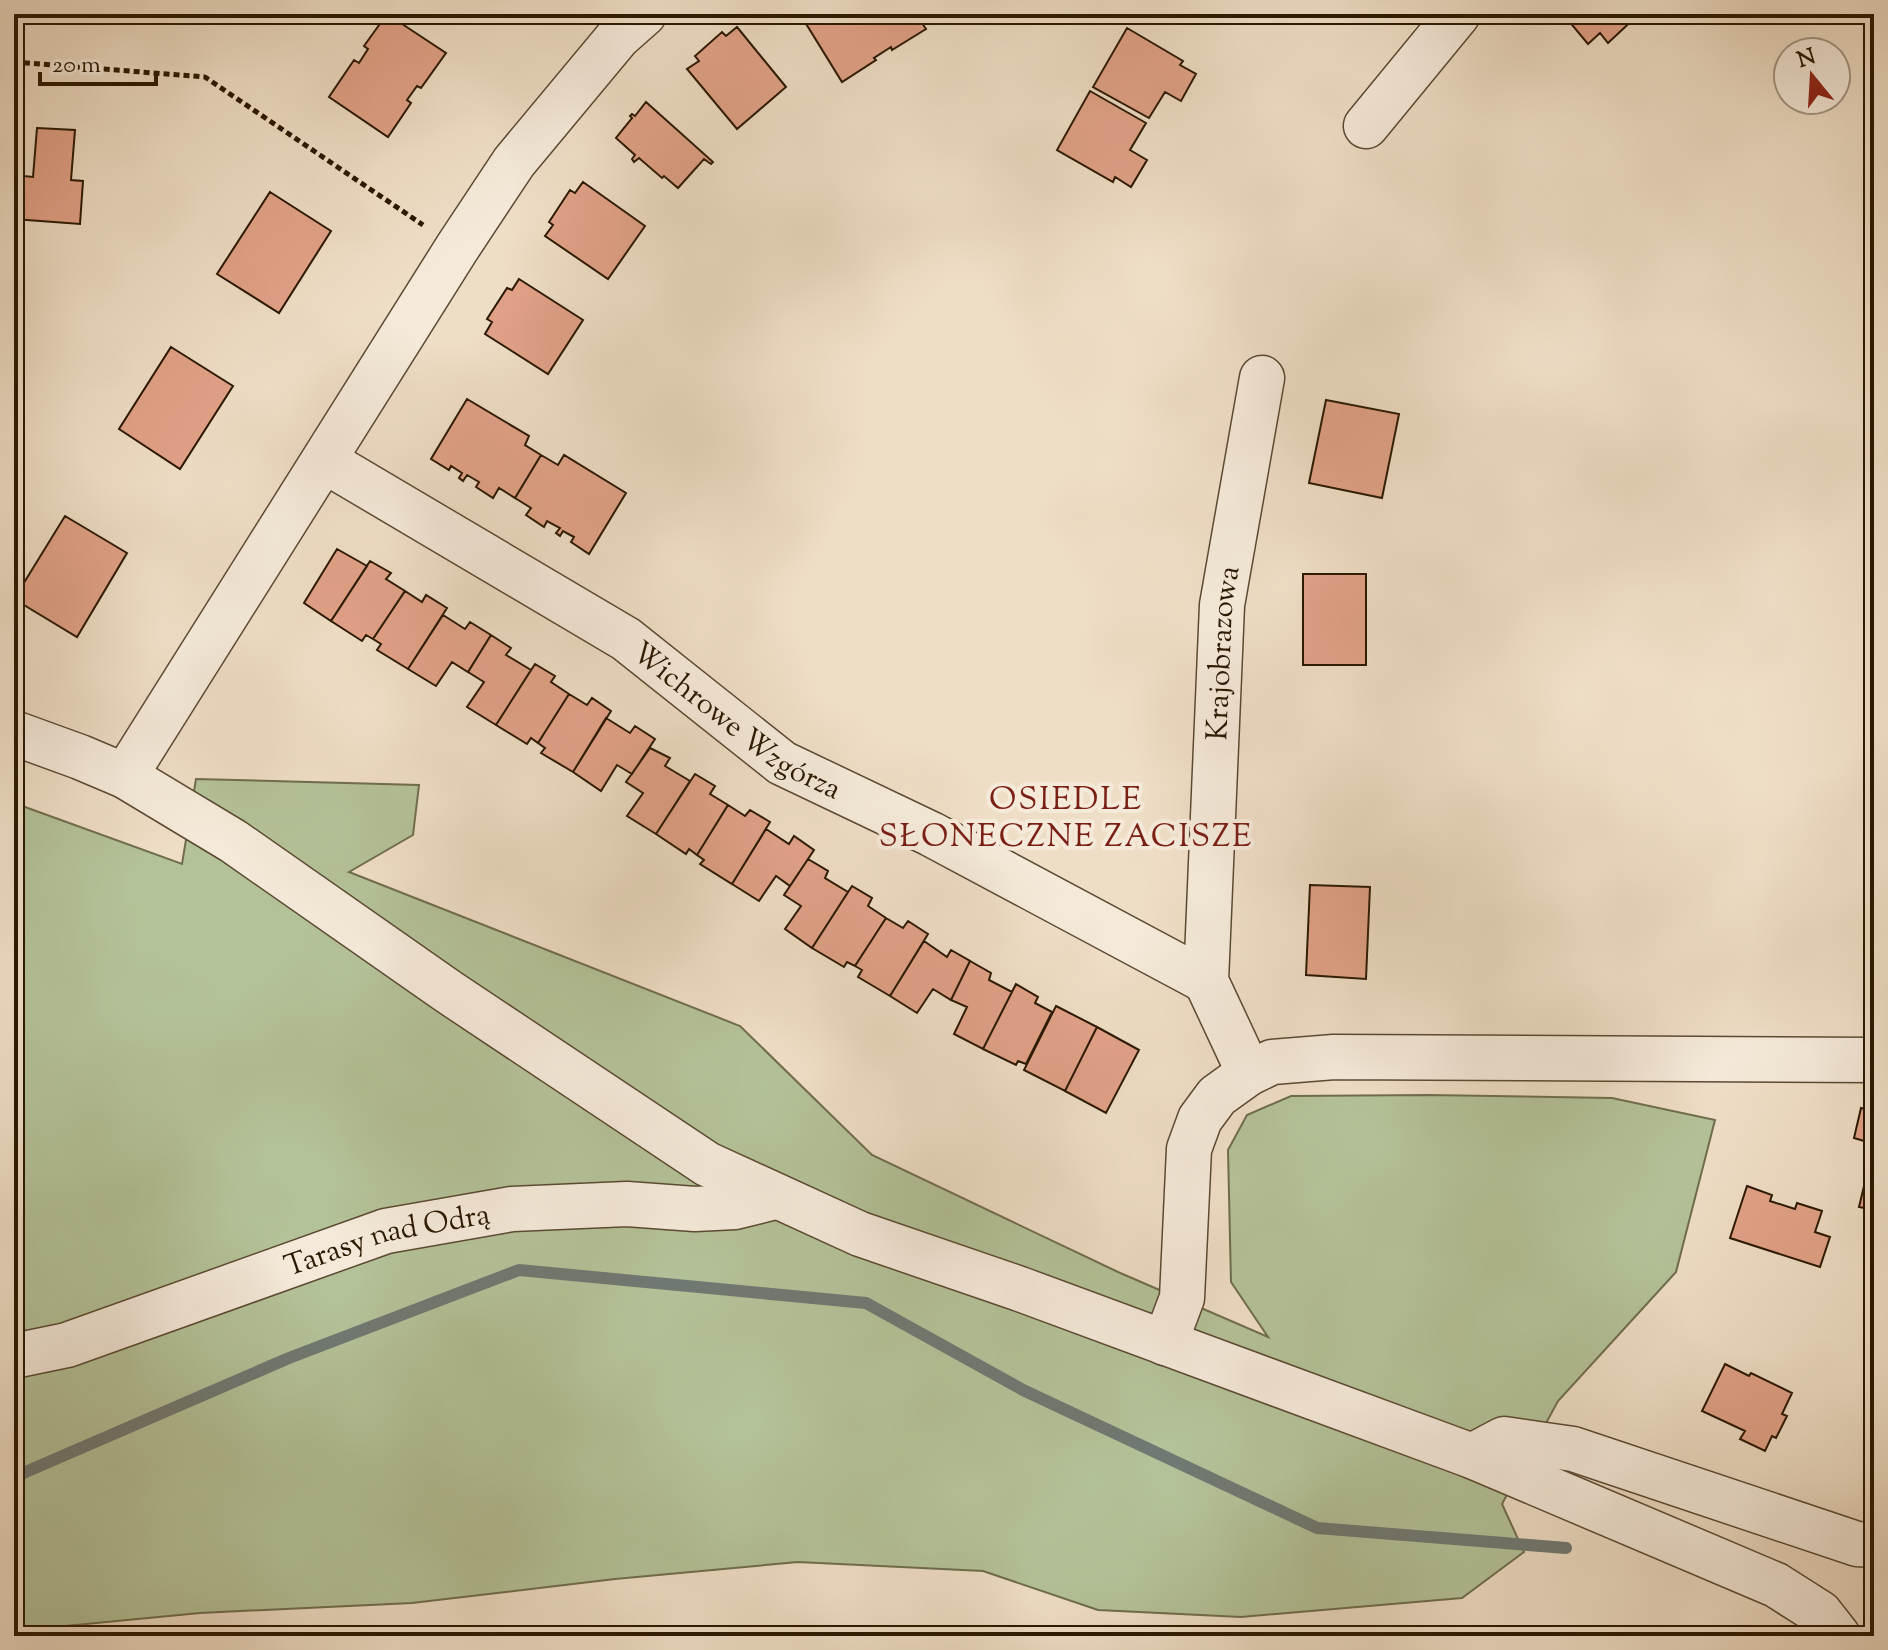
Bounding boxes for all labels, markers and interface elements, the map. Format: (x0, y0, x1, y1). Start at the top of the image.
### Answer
scale bar (40, 36, 156, 86)
north arrow (1772, 36, 1852, 116)
text: N (1793, 42, 1820, 78)
text: 20 m (52, 49, 101, 83)
street label: Krajobrazowa (1197, 563, 1253, 741)
street label: Wichrowe Wzgórza (622, 633, 848, 812)
district label: OSIEDLE SŁONECZNE ZACISZE (879, 778, 1253, 861)
street label: Tarasy nad Odrą (279, 1194, 494, 1290)

